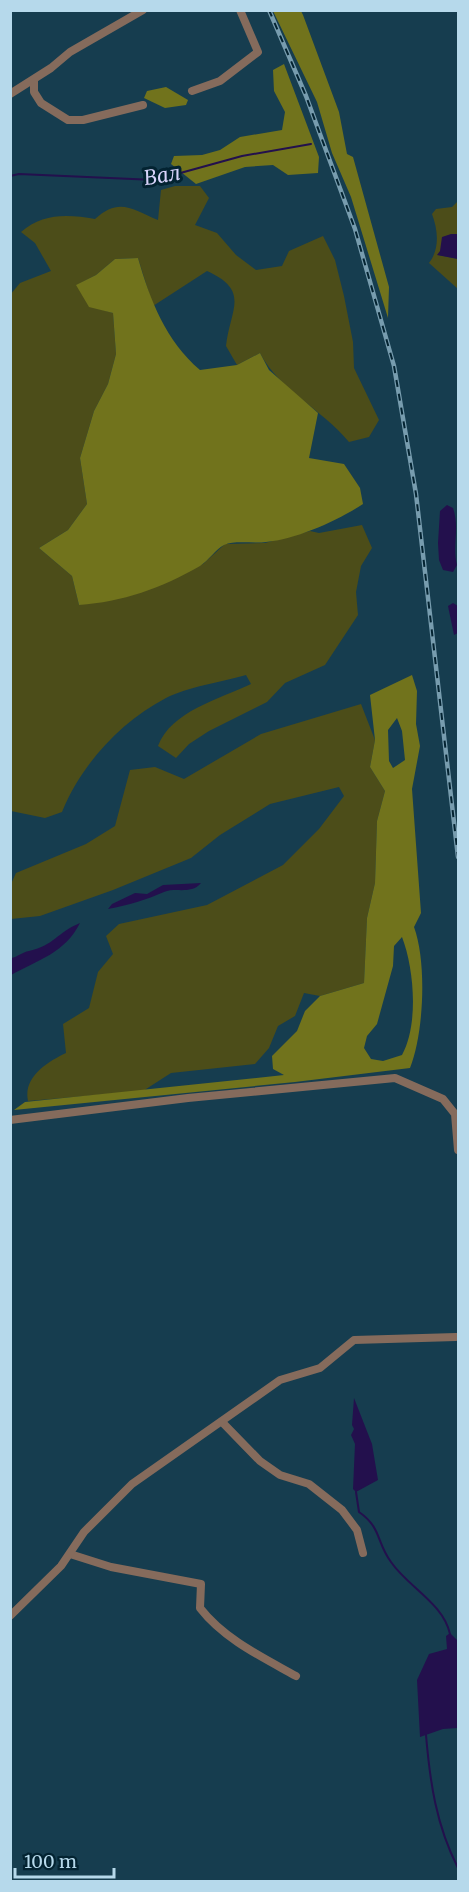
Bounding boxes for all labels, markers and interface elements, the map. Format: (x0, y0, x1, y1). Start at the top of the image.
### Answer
water label: Вал (142, 160, 182, 190)
scale bar (15, 1841, 114, 1879)
text: 100 m (24, 1850, 77, 1873)

